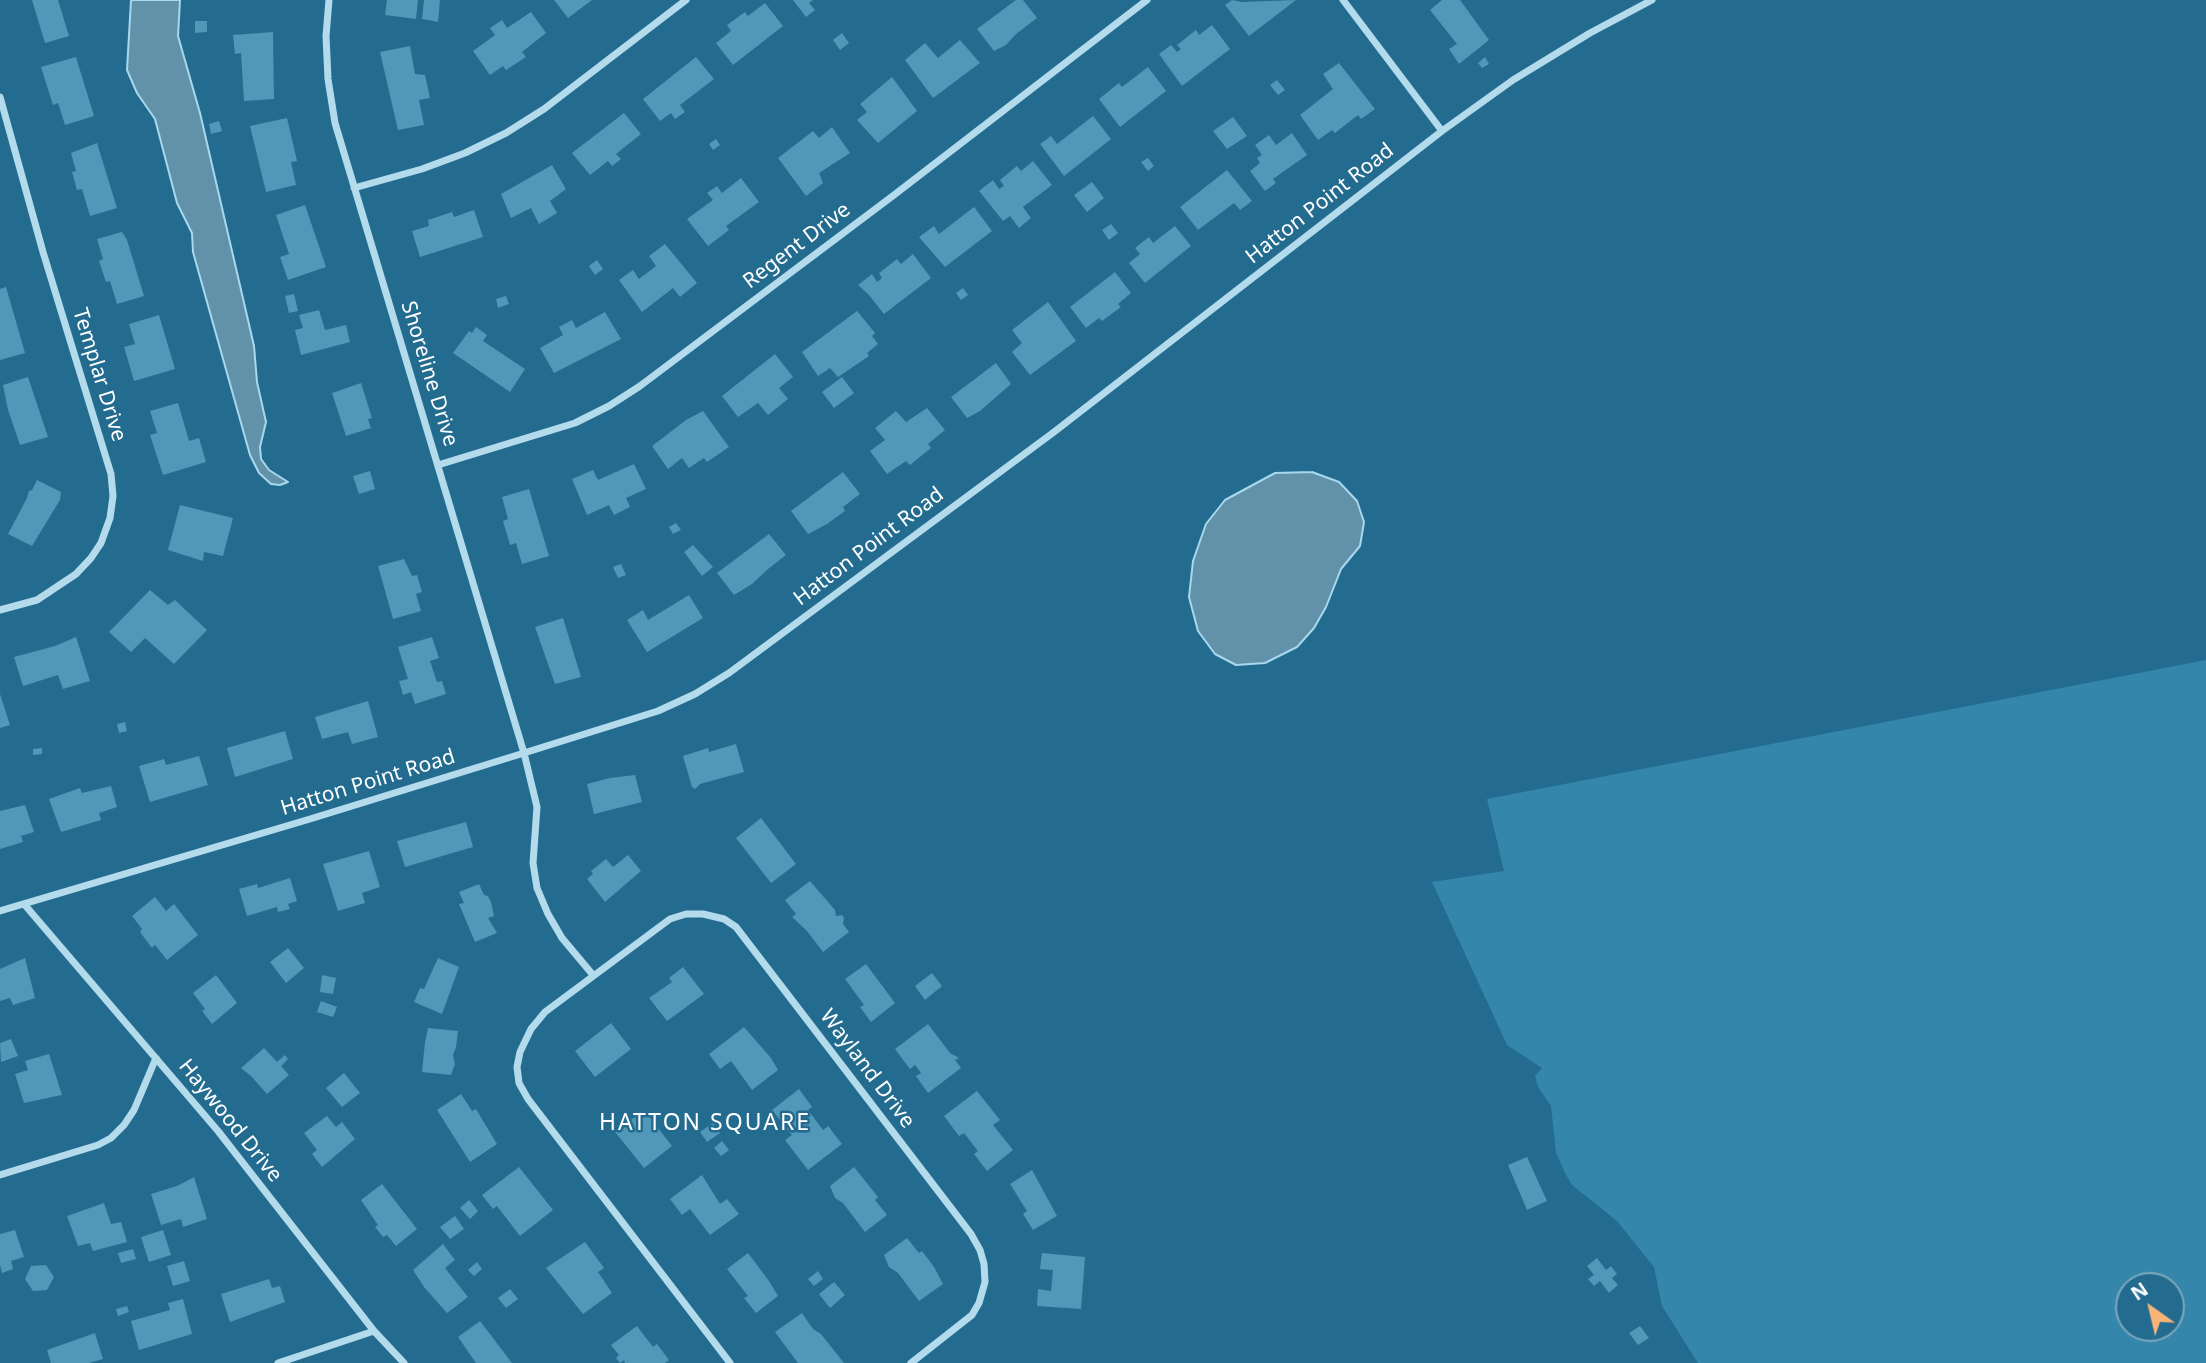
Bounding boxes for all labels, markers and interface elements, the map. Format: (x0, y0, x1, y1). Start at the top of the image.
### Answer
street label: Hatton Point Road (1241, 138, 1399, 270)
street label: Regent Drive (738, 198, 856, 294)
street label: Shoreline Drive (395, 298, 463, 450)
street label: Templar Drive (67, 305, 131, 445)
street label: Hatton Point Road (789, 482, 949, 612)
street label: Hatton Point Road (278, 744, 458, 822)
street label: Wayland Drive (814, 1005, 920, 1133)
street label: Haywood Drive (173, 1055, 287, 1187)
district label: HATTON SQUARE (601, 1109, 809, 1137)
north arrow (2115, 1272, 2185, 1342)
text: N (2126, 1276, 2153, 1306)

